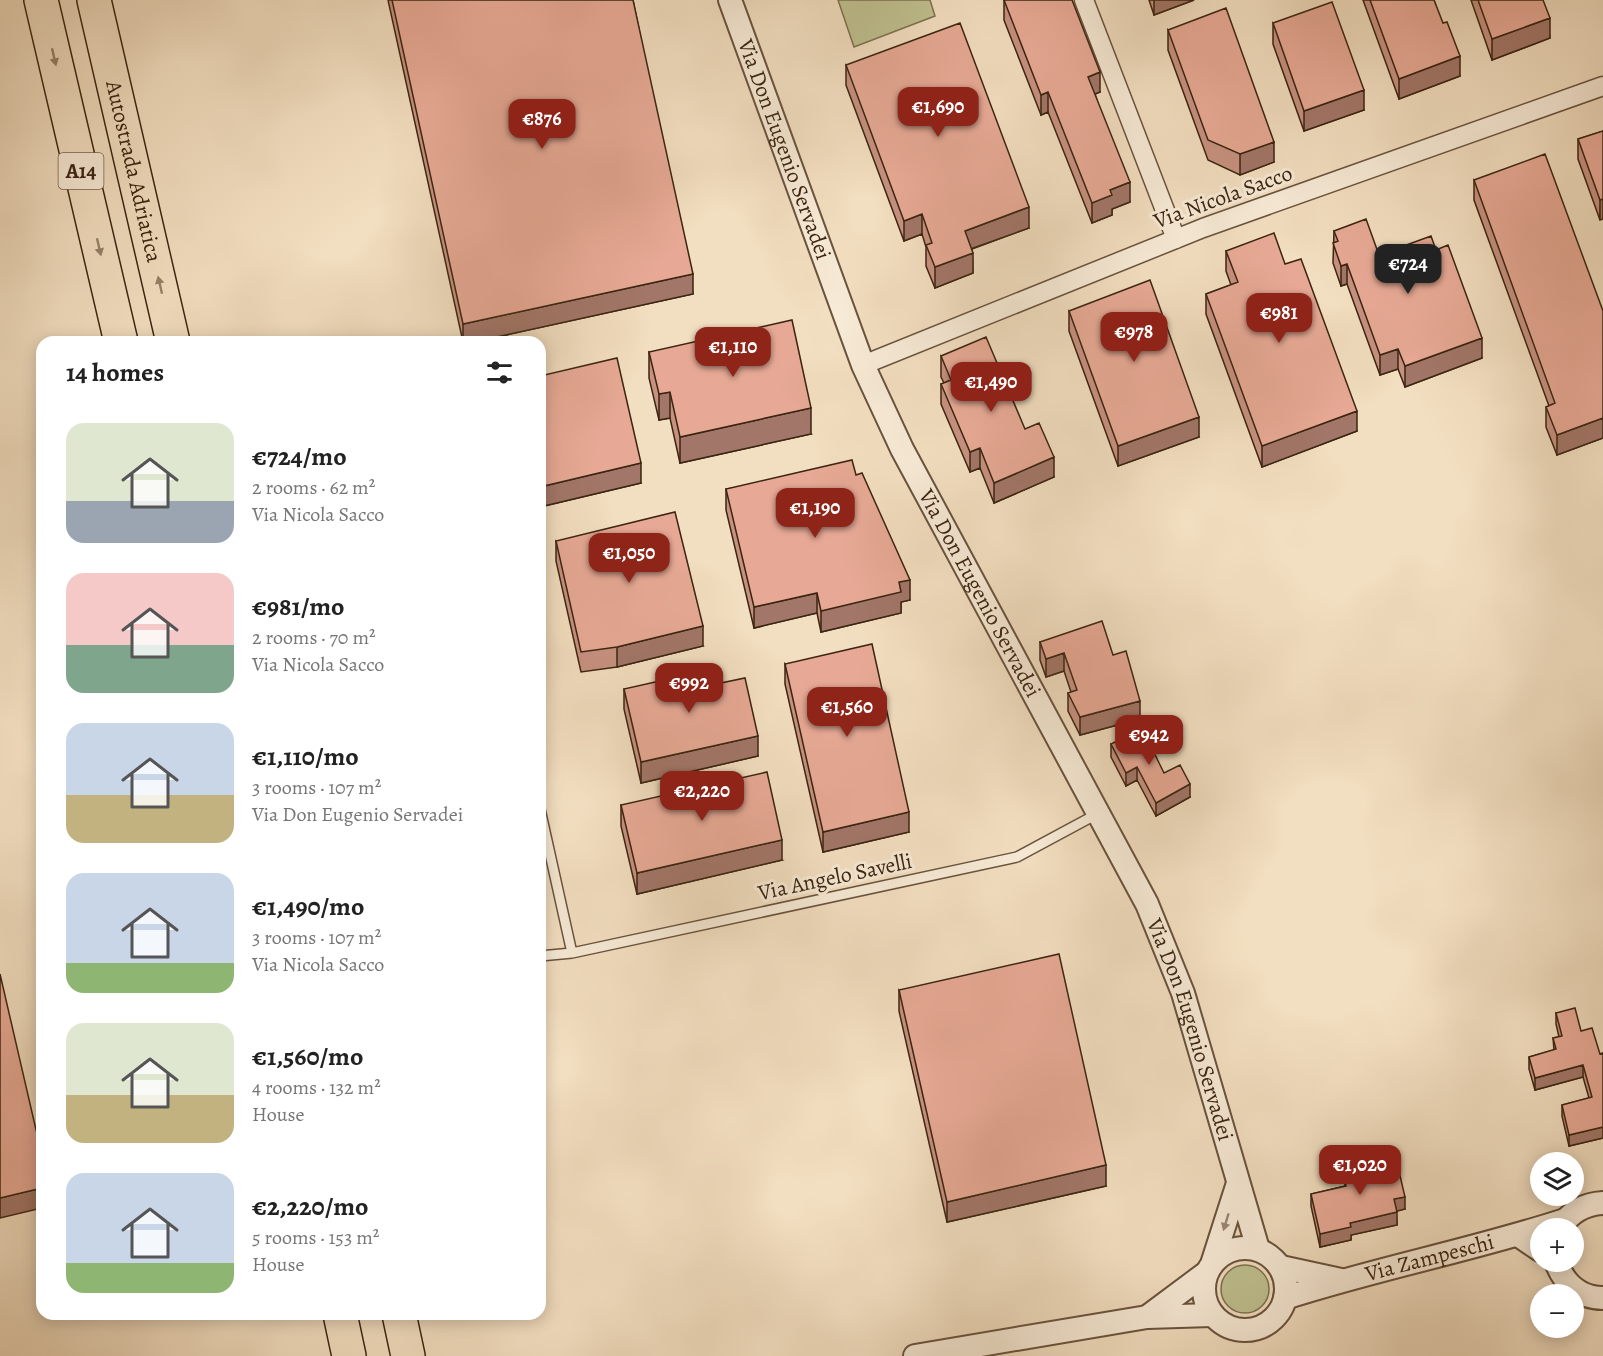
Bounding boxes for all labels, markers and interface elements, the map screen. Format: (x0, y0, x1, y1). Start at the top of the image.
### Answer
street label: Via Don Eugenio Servadei (730, 34, 838, 264)
one-way arrow (50, 48, 59, 67)
street label: Autostrada Adriatica (98, 77, 169, 266)
pin: €1,690 (889, 87, 987, 138)
text: €1,690 (912, 93, 964, 120)
pin: €876 (506, 99, 578, 150)
text: €876 (523, 105, 561, 132)
road number: A14 (58, 153, 104, 189)
street label: Via Nicola Sacco (1149, 158, 1297, 236)
one-way arrow (94, 237, 104, 256)
pin: €724 (1372, 244, 1444, 295)
text: €724 (1388, 250, 1428, 277)
one-way arrow (155, 275, 164, 294)
pin: €981 (1243, 293, 1315, 344)
text: €981 (1260, 299, 1298, 326)
pin: €978 (1098, 312, 1170, 363)
text: €978 (1115, 318, 1153, 345)
pin: €1,110 (684, 327, 782, 378)
text: €1,110 (709, 333, 757, 360)
text: 14 homes (66, 355, 164, 390)
icon: filters (483, 356, 516, 389)
pin: €1,490 (942, 362, 1040, 413)
text: €1,490 (965, 368, 1017, 395)
text: €724/mo (252, 439, 347, 474)
icon: home (114, 447, 186, 519)
text: 2 rooms · 62 m² (252, 474, 375, 501)
street label: Via Don Eugenio Servadei (911, 483, 1048, 703)
pin: €1,190 (766, 488, 864, 539)
text: €1,190 (790, 494, 840, 521)
text: Via Nicola Sacco (252, 501, 384, 528)
pin: €1,050 (580, 533, 678, 584)
text: €1,050 (603, 539, 655, 566)
text: €981/mo (252, 589, 345, 624)
icon: home (114, 597, 186, 669)
text: 2 rooms · 70 m² (252, 624, 376, 651)
text: Via Nicola Sacco (252, 651, 384, 678)
pin: €992 (653, 663, 725, 714)
text: €992 (669, 669, 709, 696)
pin: €1,560 (798, 687, 896, 738)
text: €1,560 (821, 693, 873, 720)
pin: €942 (1113, 715, 1185, 766)
text: €942 (1129, 721, 1169, 748)
text: €1,110/mo (252, 739, 359, 774)
icon: home (114, 747, 186, 819)
pin: €2,220 (653, 771, 751, 822)
text: 3 rooms · 107 m² (252, 774, 381, 801)
text: €2,220 (674, 777, 730, 804)
text: Via Don Eugenio Servadei (252, 801, 463, 828)
street label: Via Angelo Savelli (754, 846, 915, 908)
text: €1,490/mo (252, 889, 364, 924)
icon: home (114, 897, 186, 969)
street label: Via Don Eugenio Servadei (1139, 913, 1241, 1145)
text: 3 rooms · 107 m² (252, 924, 381, 951)
text: Via Nicola Sacco (252, 951, 384, 978)
text: €1,560/mo (252, 1039, 363, 1074)
icon: home (114, 1047, 186, 1119)
text: 4 rooms · 132 m² (252, 1074, 381, 1101)
text: House (252, 1101, 304, 1128)
pin: €1,020 (1311, 1145, 1409, 1196)
text: €1,020 (1333, 1151, 1387, 1178)
map controls (1530, 1152, 1584, 1338)
button: layers (1530, 1152, 1584, 1206)
text: €2,220/mo (252, 1189, 368, 1224)
icon: home (114, 1197, 186, 1269)
one-way arrow (1220, 1213, 1230, 1231)
button: + (1530, 1218, 1584, 1272)
text: 5 rooms · 153 m² (252, 1224, 379, 1251)
street label: Via Zampeschi (1361, 1227, 1497, 1289)
text: House (252, 1251, 304, 1278)
button: − (1530, 1284, 1584, 1338)

